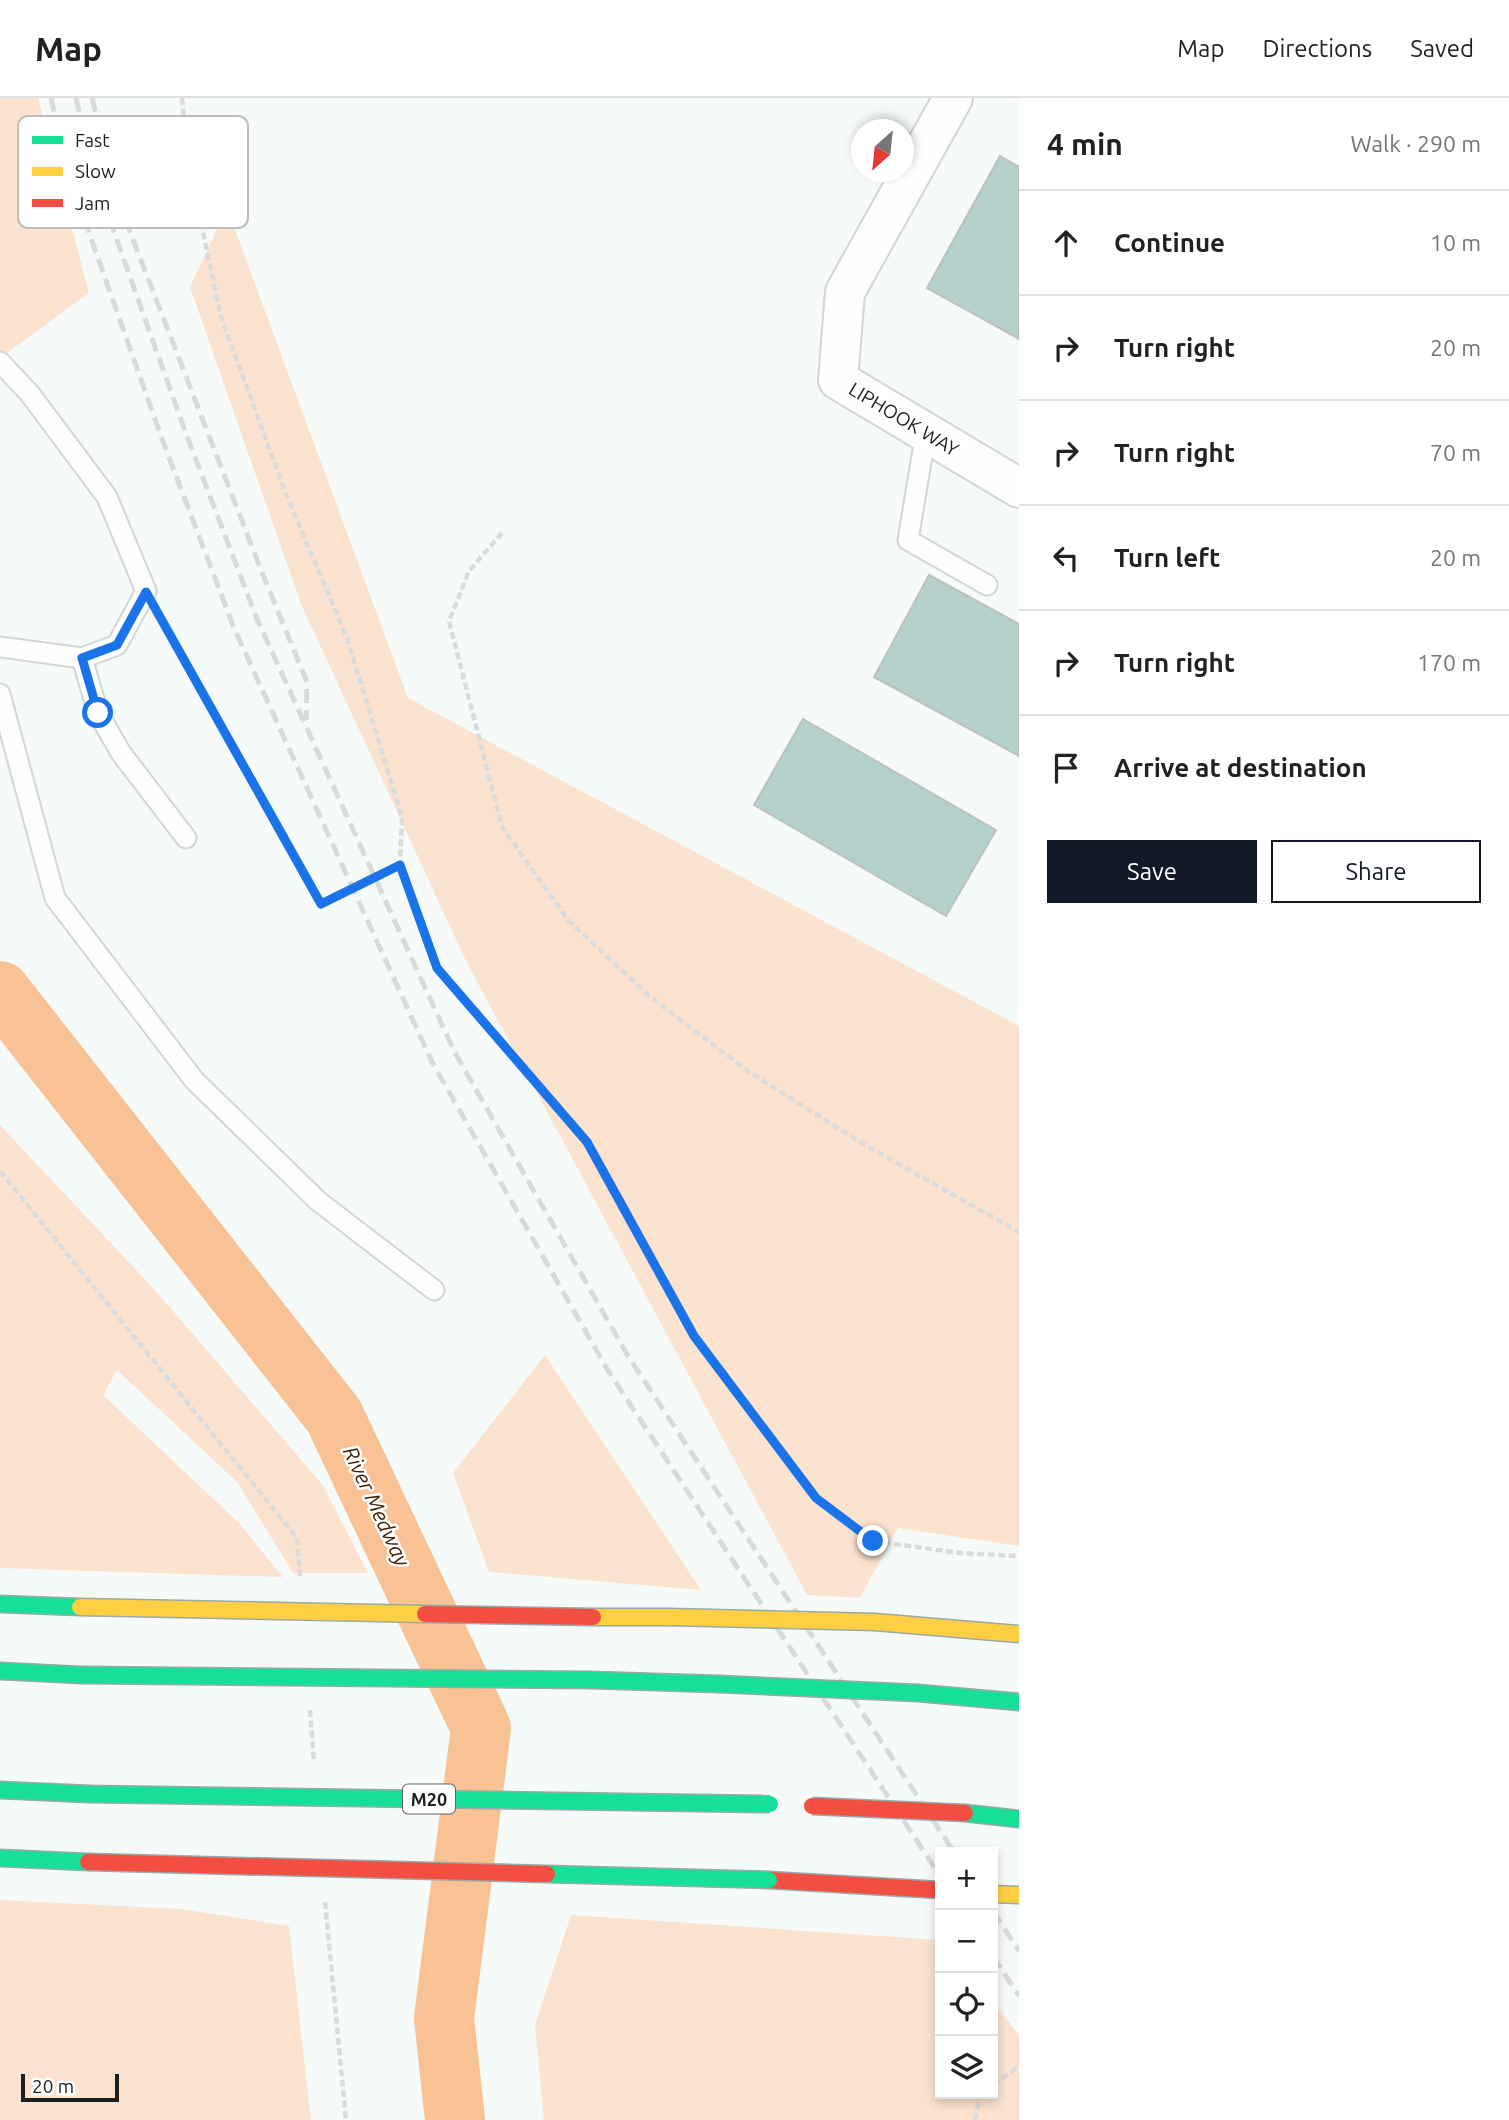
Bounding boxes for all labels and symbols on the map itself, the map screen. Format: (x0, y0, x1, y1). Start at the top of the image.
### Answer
legend (18, 116, 248, 228)
north arrow (851, 119, 914, 182)
text: Fast (75, 129, 110, 151)
text: Slow (75, 160, 116, 182)
text: Jam (75, 192, 111, 214)
street label: LIPHOOK WAY (845, 378, 963, 460)
route start (82, 697, 113, 728)
water label: River Medway (339, 1442, 416, 1571)
route end (857, 1525, 888, 1556)
road number: M20 (403, 1784, 455, 1814)
scale bar (21, 2071, 119, 2103)

